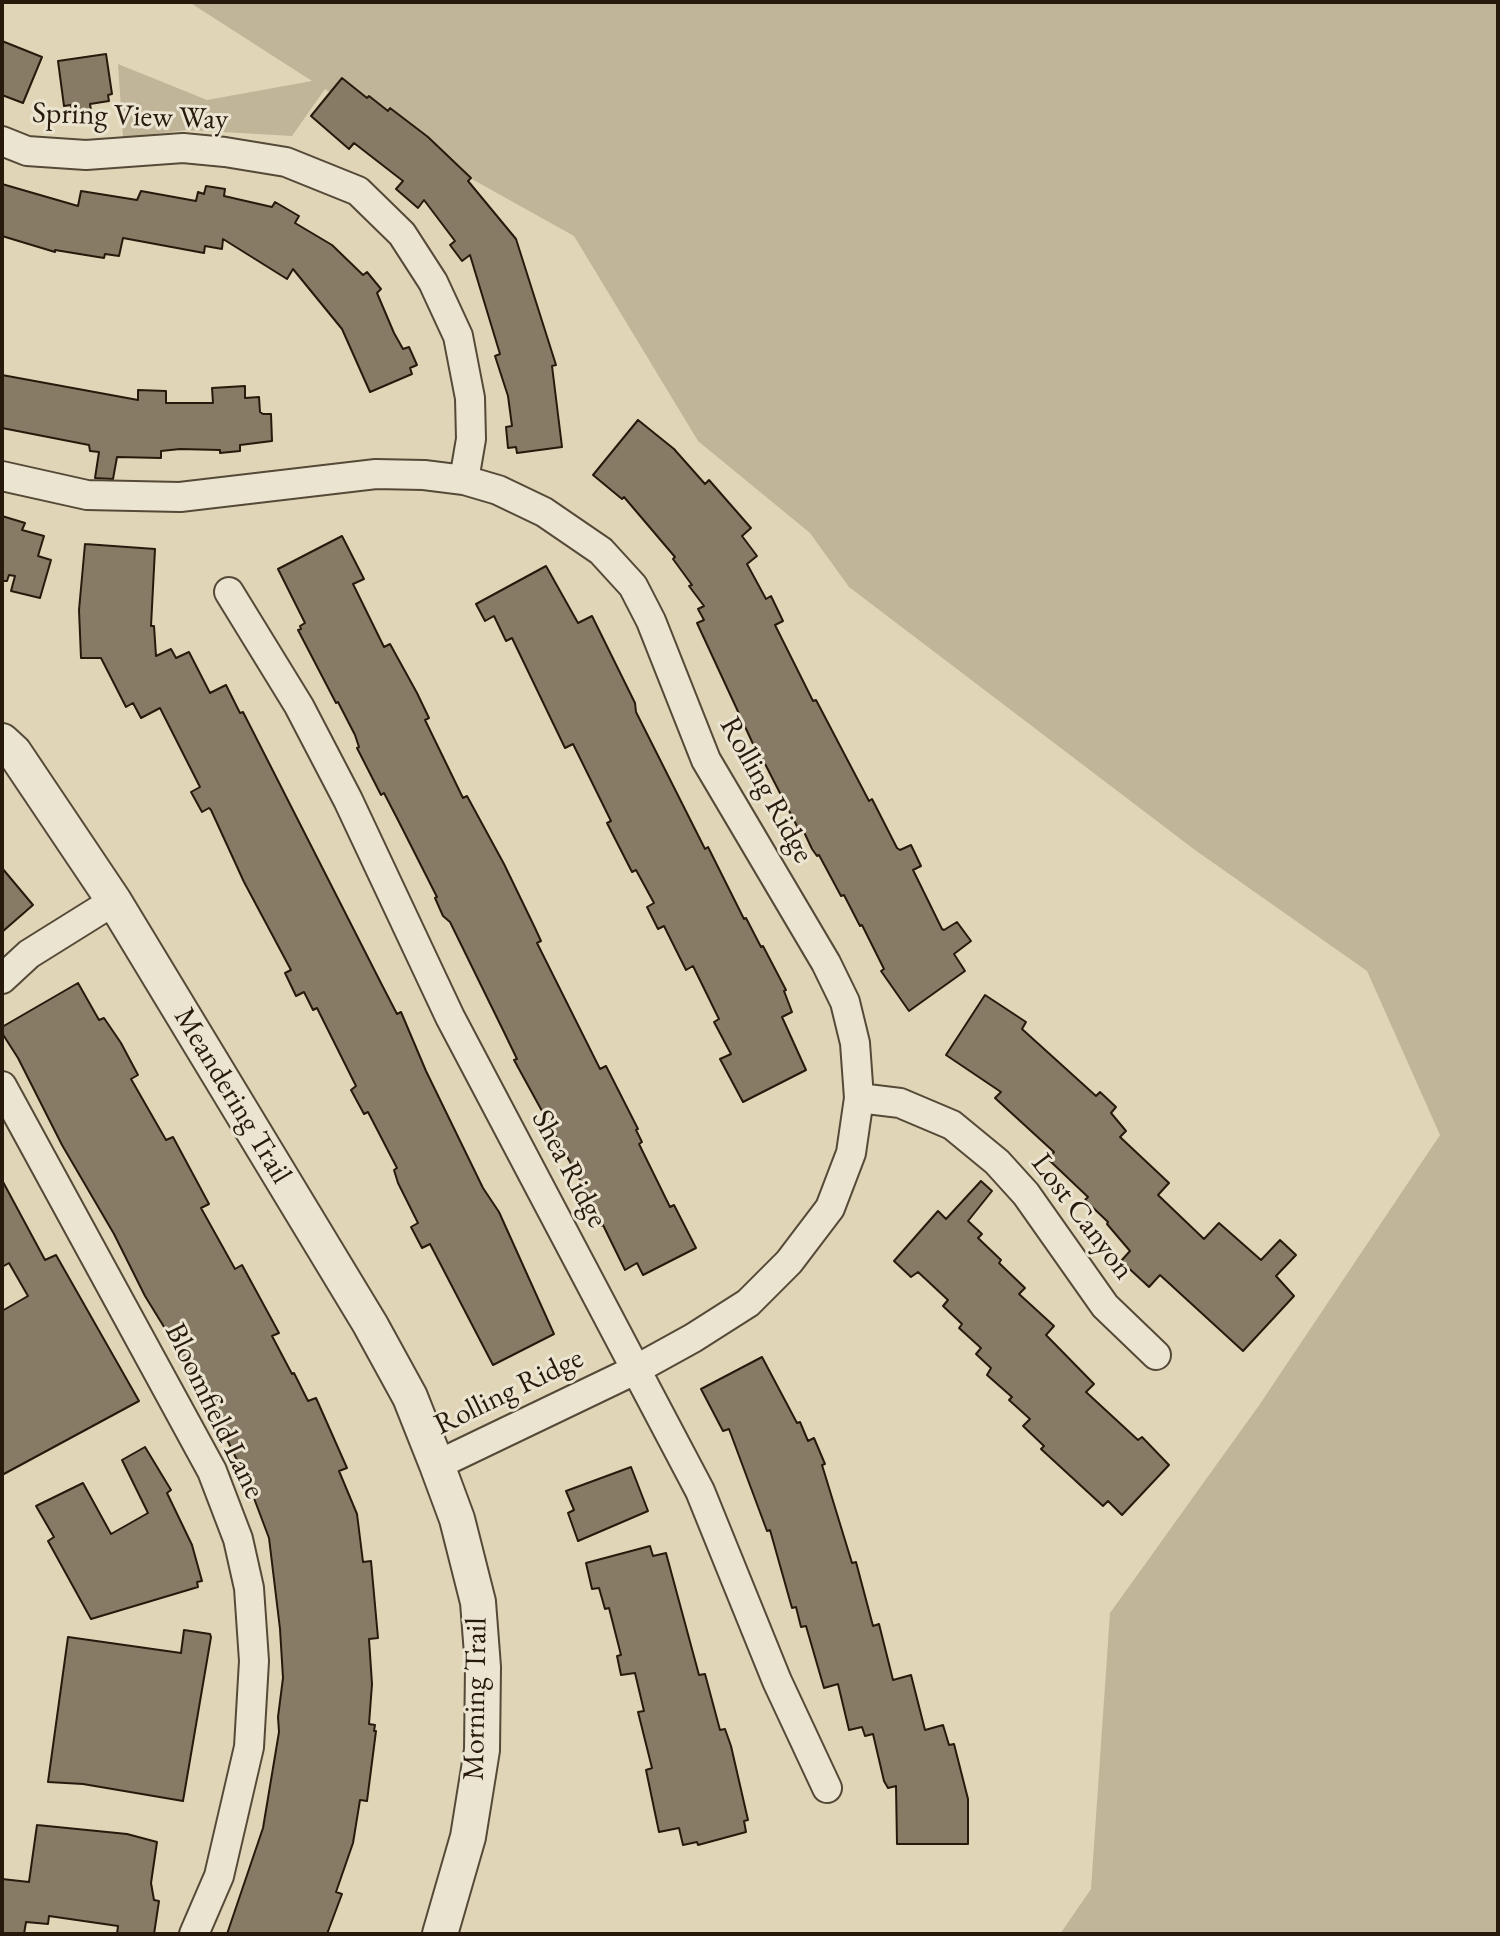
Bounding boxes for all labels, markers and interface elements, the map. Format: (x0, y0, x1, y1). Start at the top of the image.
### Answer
street label: Spring View Way (31, 96, 229, 138)
street label: Rolling Ridge (711, 711, 821, 869)
street label: Meandering Trail (165, 1002, 299, 1190)
street label: Shea Ridge (523, 1104, 615, 1234)
street label: Lost Canyon (1023, 1147, 1141, 1287)
street label: Bloomfield Lane (156, 1317, 272, 1505)
street label: Rolling Ridge (429, 1341, 589, 1443)
street label: Morning Trail (457, 1617, 495, 1781)

